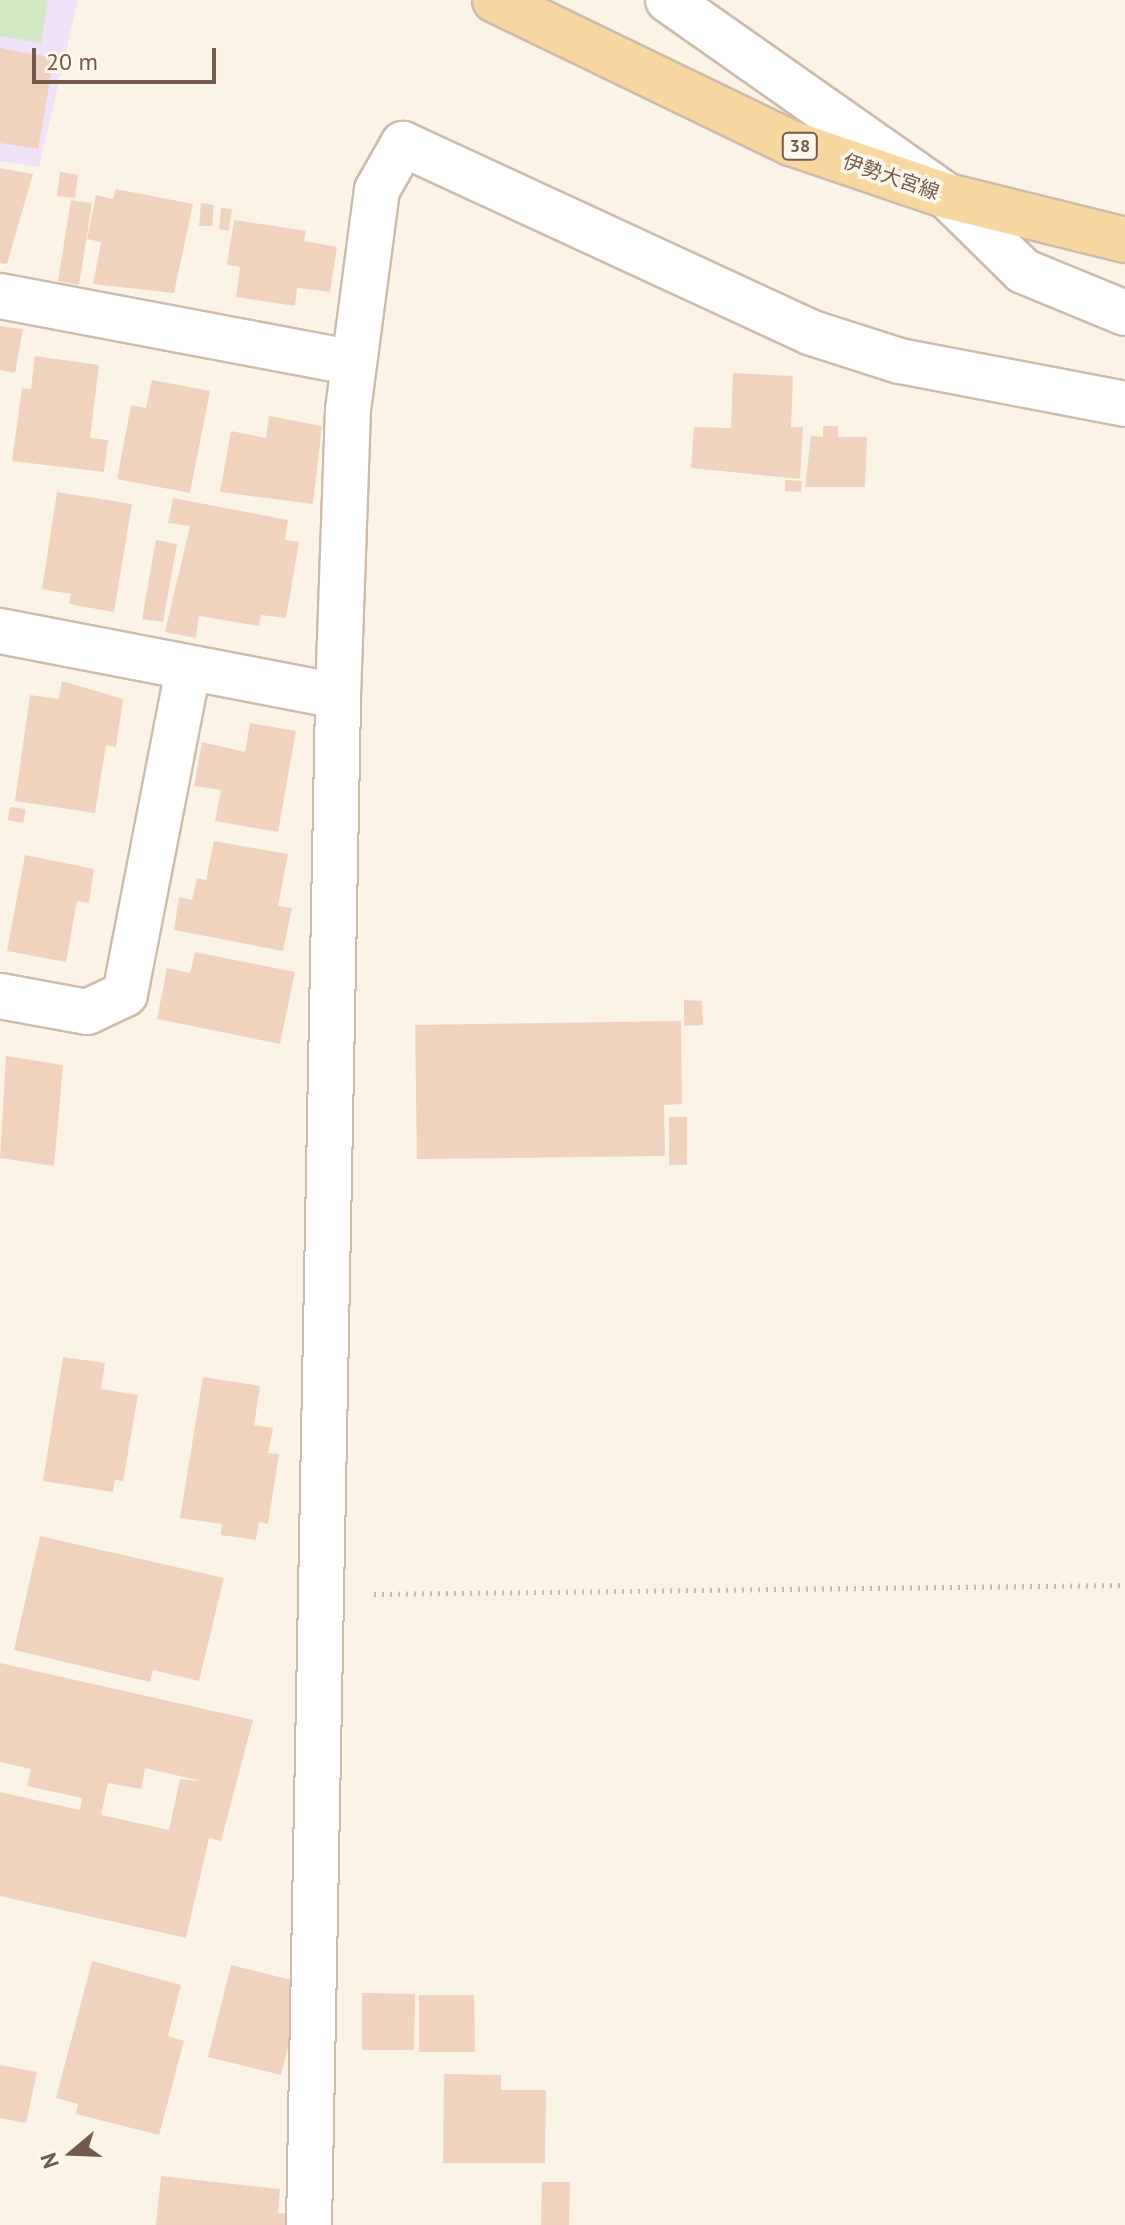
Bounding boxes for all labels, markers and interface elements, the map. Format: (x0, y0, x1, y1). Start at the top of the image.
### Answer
scale bar (36, 32, 220, 82)
text: 20 m (46, 46, 98, 77)
road number: 38 (780, 132, 820, 160)
street label: 伊勢大宮線 (840, 149, 942, 205)
north arrow (32, 2113, 112, 2193)
text: N (34, 2149, 65, 2172)

